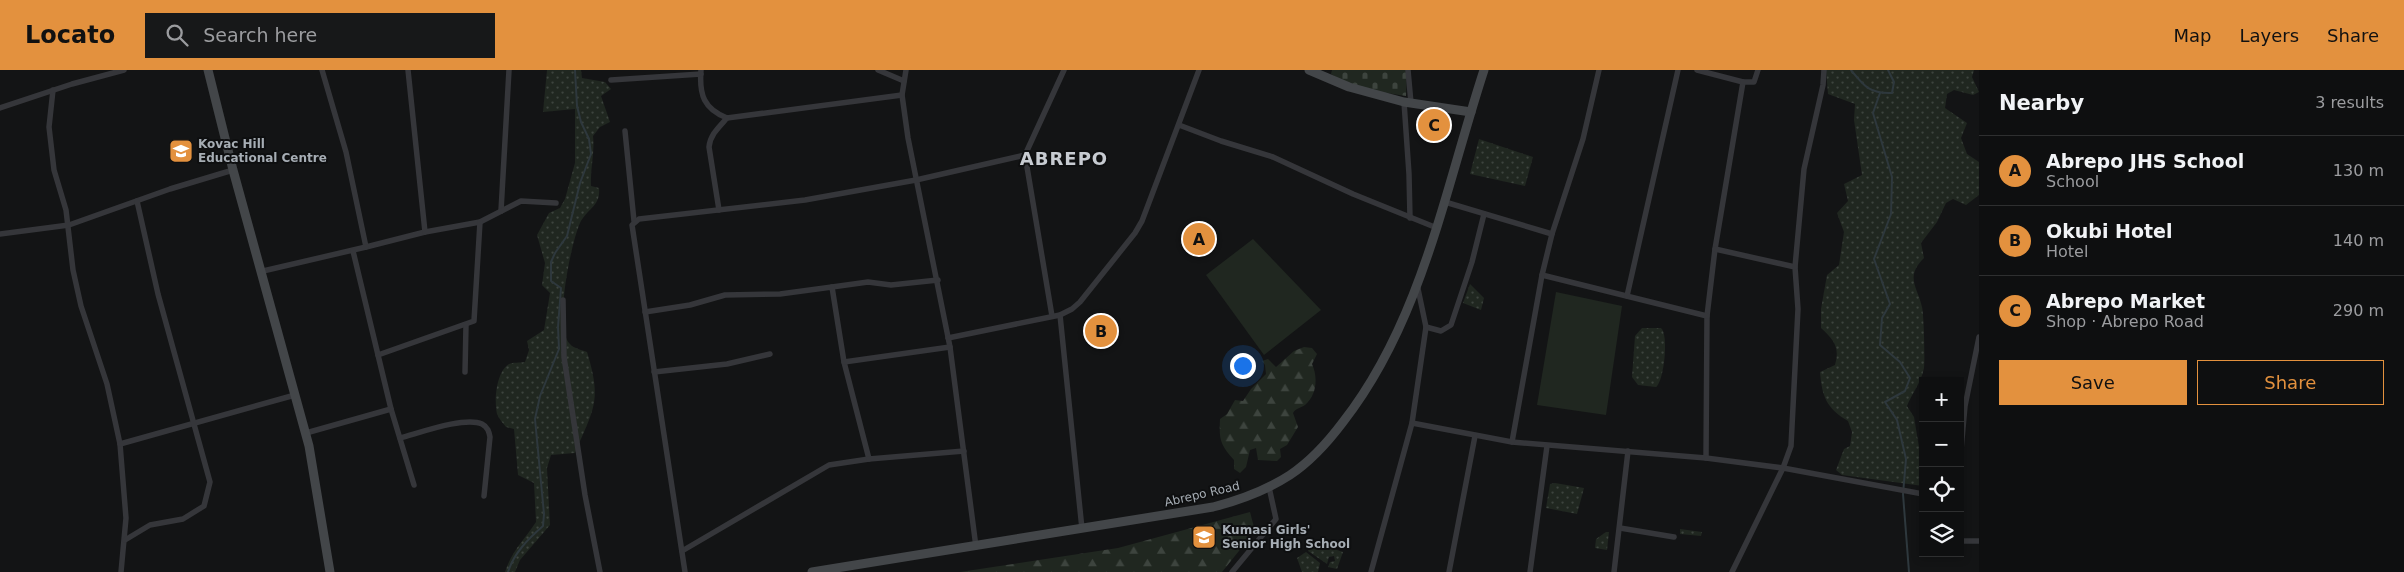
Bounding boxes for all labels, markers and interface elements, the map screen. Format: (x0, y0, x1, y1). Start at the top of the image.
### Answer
search box (145, 13, 495, 58)
text: Locato (25, 21, 115, 49)
icon: search (163, 21, 191, 49)
text: Search here (203, 24, 317, 46)
text: Map (2173, 25, 2211, 46)
text: Layers (2239, 25, 2299, 46)
text: Share (2327, 25, 2379, 46)
text: Nearby (1999, 91, 2084, 115)
text: 3 results (2315, 93, 2384, 112)
pin: C (1418, 106, 1450, 144)
place label: Kovac Hill Educational Centre (198, 137, 327, 165)
school or university icon: Kovac Hill Educational Centre (168, 138, 194, 164)
district label: ABREPO (1020, 148, 1108, 169)
text: Abrepo JHS School (2046, 150, 2244, 172)
text: A (2009, 161, 2021, 180)
text: 130 m (2333, 161, 2384, 180)
text: School (2046, 172, 2099, 191)
pin: A (1183, 220, 1215, 258)
text: Okubi Hotel (2046, 220, 2172, 242)
text: B (2009, 231, 2021, 250)
text: 140 m (2333, 231, 2384, 250)
text: Hotel (2046, 242, 2088, 261)
text: Abrepo Market (2046, 290, 2205, 312)
text: C (2009, 301, 2021, 320)
text: 290 m (2333, 301, 2384, 320)
pin: B (1085, 312, 1117, 350)
text: Shop · Abrepo Road (2046, 312, 2204, 331)
your location (1230, 353, 1256, 379)
button: Save (1999, 360, 2187, 405)
button: Share (2197, 360, 2384, 405)
map controls (1919, 377, 1964, 557)
button: + (1919, 377, 1964, 422)
button: − (1919, 422, 1964, 467)
button: locate (1919, 467, 1964, 512)
street label: Abrepo Road (1163, 479, 1241, 509)
button: layers (1919, 512, 1964, 557)
place label: Kumasi Girls' Senior High School (1222, 523, 1350, 551)
school or university icon: Kumasi Girls' Senior High School (1191, 524, 1217, 550)

